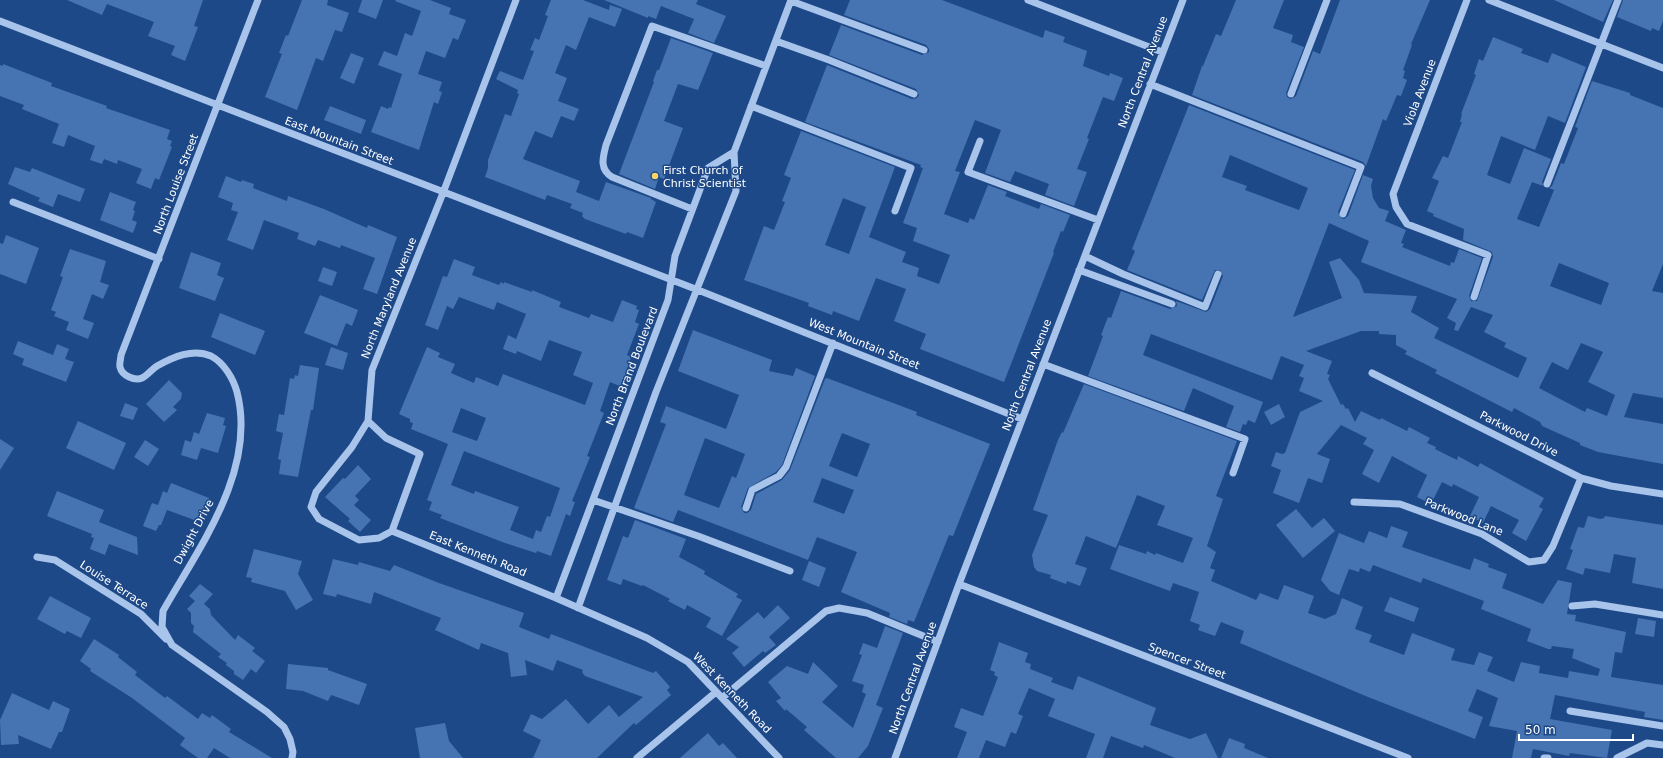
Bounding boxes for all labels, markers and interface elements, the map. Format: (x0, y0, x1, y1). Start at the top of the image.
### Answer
street label: North Central Avenue (1116, 14, 1170, 130)
street label: Viola Avenue (1401, 57, 1439, 129)
street label: East Mountain Street (283, 114, 396, 168)
street label: North Louise Street (151, 131, 201, 236)
place label: First Church of Christ Scientist (663, 164, 747, 190)
marker: First Church of Christ Scientist (650, 171, 660, 181)
street label: North Maryland Avenue (359, 235, 419, 361)
street label: North Brand Boulevard (603, 305, 661, 427)
street label: West Mountain Street (807, 316, 922, 373)
street label: North Central Avenue (1000, 317, 1054, 433)
street label: Parkwood Drive (1478, 409, 1560, 459)
street label: Parkwood Lane (1423, 495, 1505, 539)
street label: Dwight Drive (171, 497, 217, 567)
street label: East Kenneth Road (427, 529, 529, 579)
street label: Louise Terrace (77, 558, 151, 612)
street label: North Central Avenue (887, 620, 939, 736)
street label: Spencer Street (1146, 640, 1228, 682)
street label: West Kenneth Road (690, 650, 774, 736)
scale bar (1519, 716, 1633, 742)
text: 50 m (1525, 723, 1556, 737)

